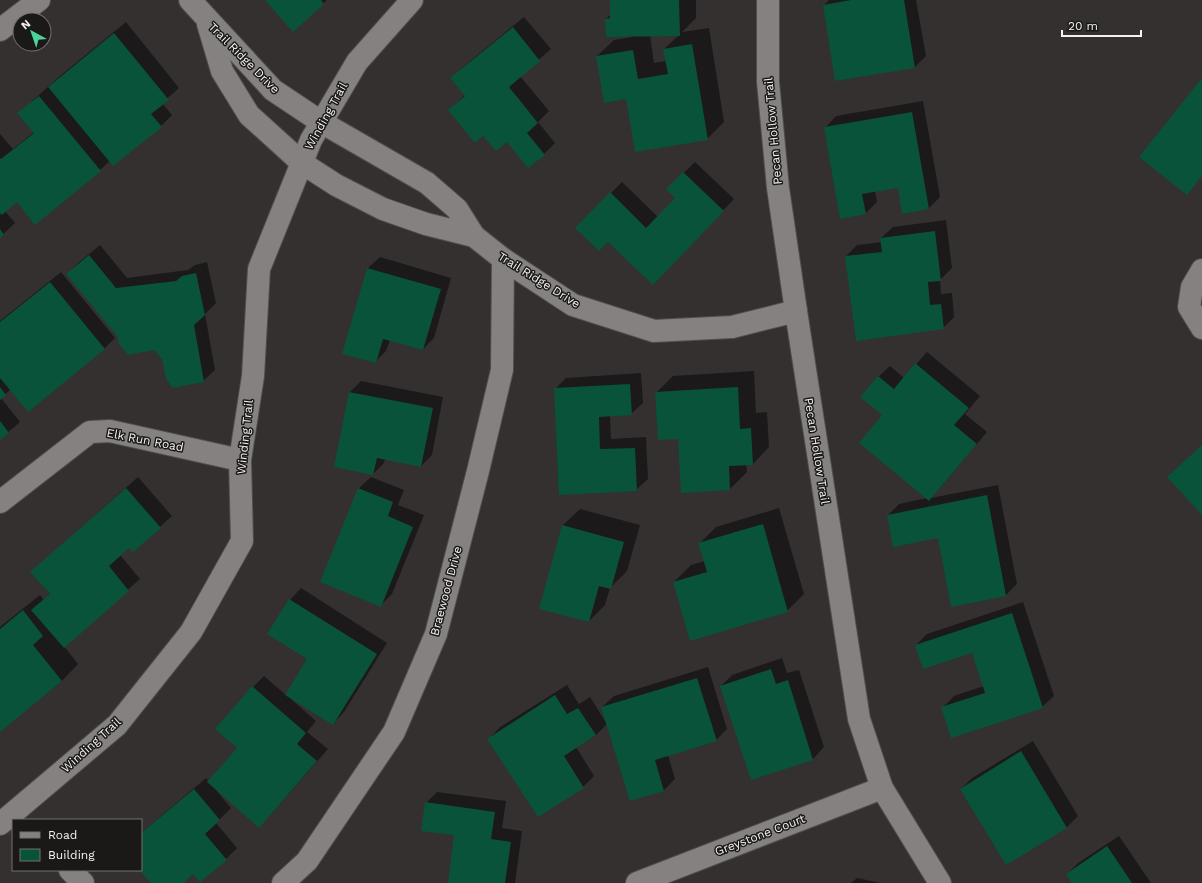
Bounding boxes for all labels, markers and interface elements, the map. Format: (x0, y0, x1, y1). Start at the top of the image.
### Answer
north arrow (12, 12, 52, 52)
scale bar (1062, 12, 1141, 38)
text: N (19, 17, 33, 32)
text: 20 m (1068, 19, 1098, 33)
street label: Trail Ridge Drive (206, 20, 282, 96)
street label: Pecan Hollow Trail (761, 76, 785, 185)
street label: Winding Trail (302, 79, 351, 152)
street label: Trail Ridge Drive (495, 249, 583, 311)
street label: Pecan Hollow Trail (802, 397, 832, 506)
street label: Winding Trail (234, 399, 256, 475)
street label: Elk Run Road (105, 426, 185, 454)
street label: Braewood Drive (427, 545, 465, 637)
street label: Winding Trail (58, 714, 124, 775)
street label: Greystone Court (713, 811, 807, 859)
legend (12, 819, 142, 871)
text: Road (48, 828, 77, 842)
text: Building (48, 848, 95, 862)

